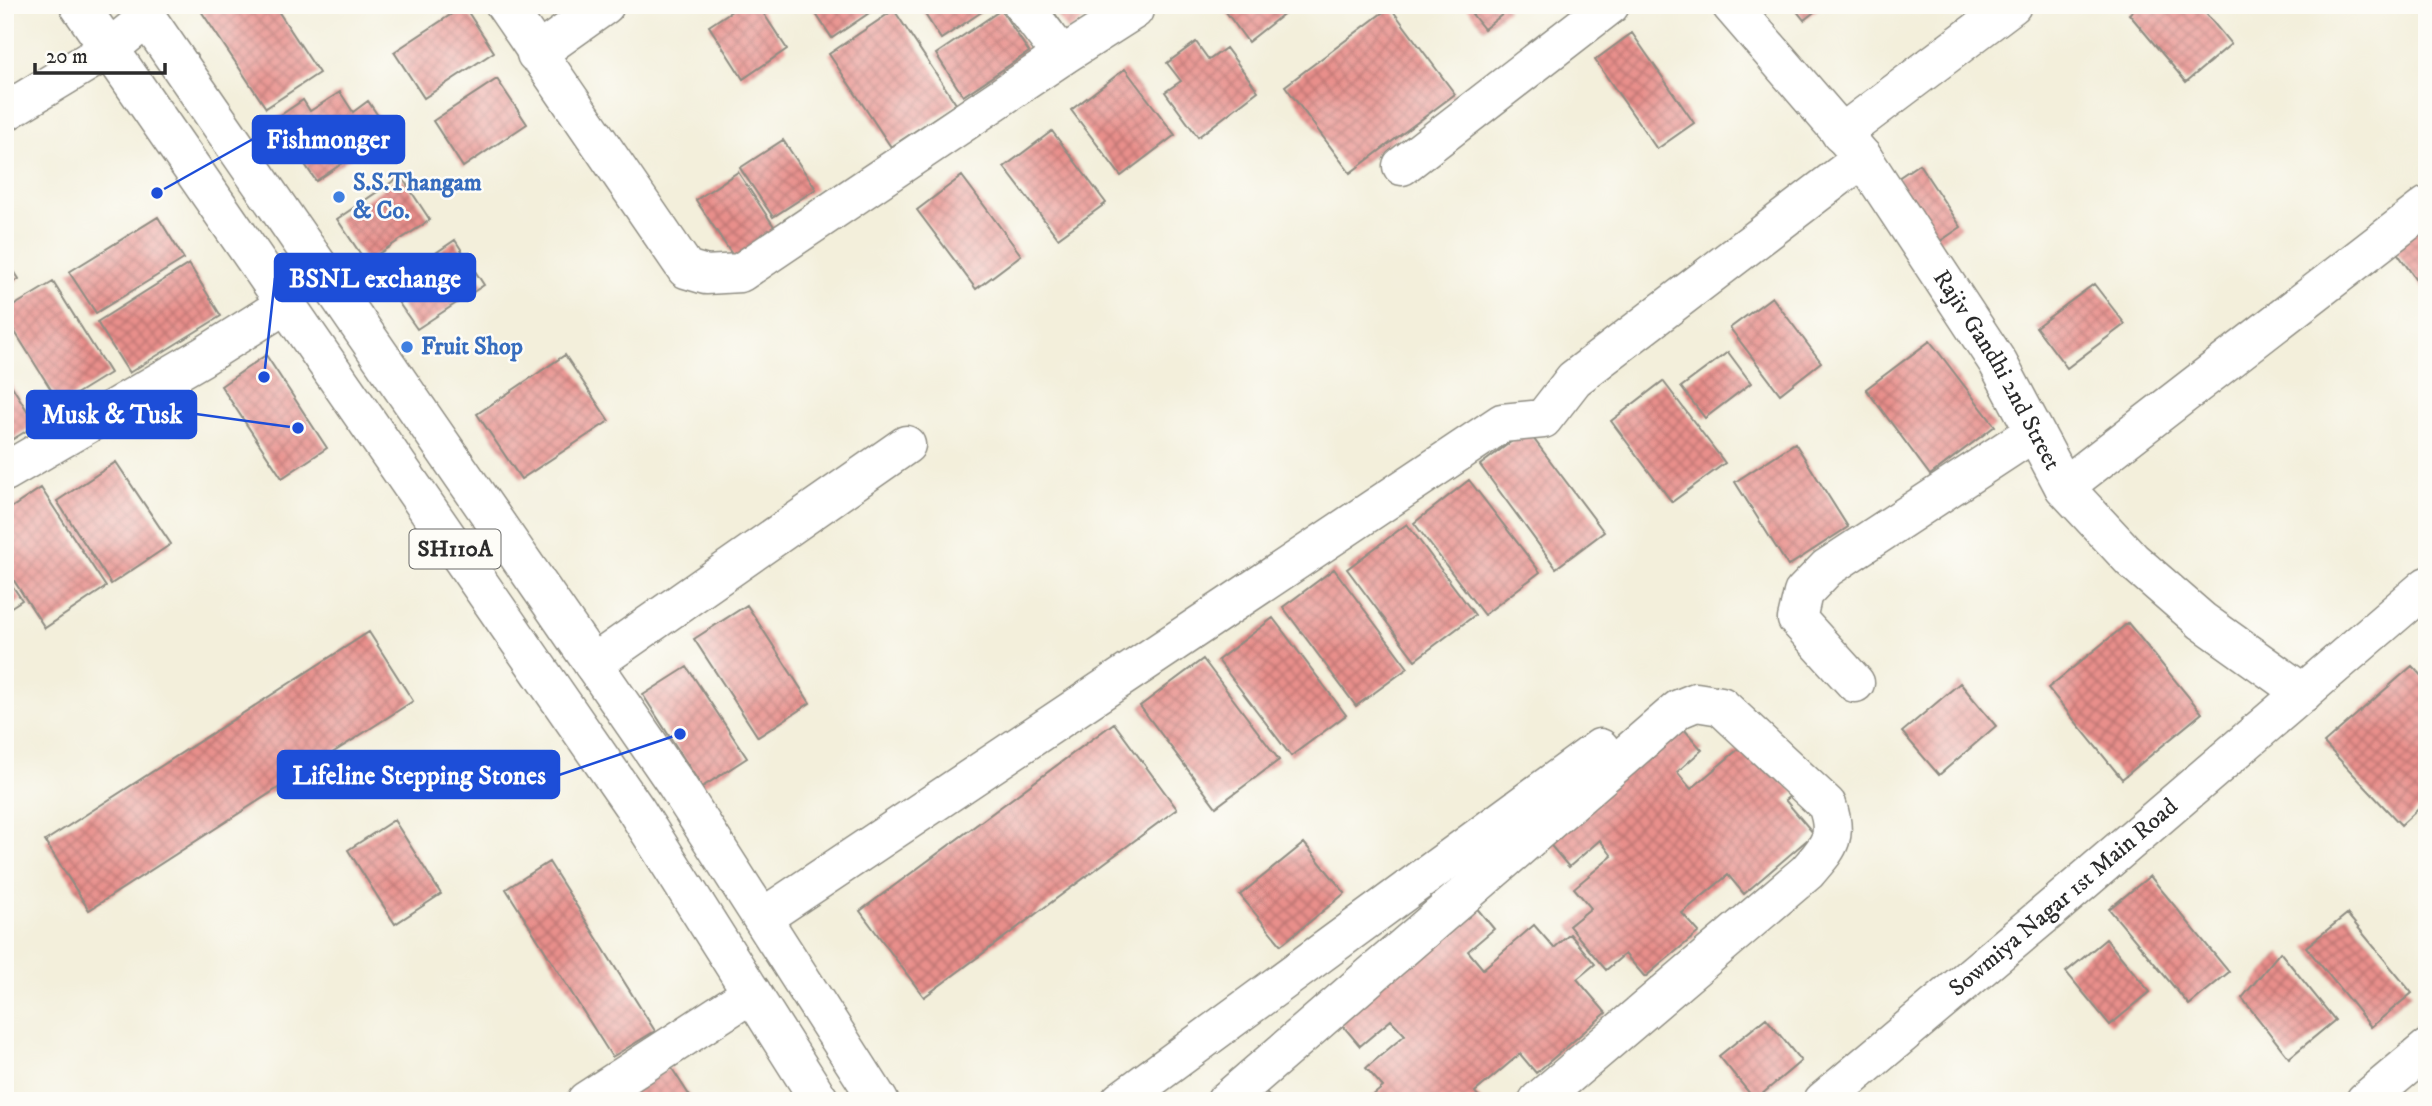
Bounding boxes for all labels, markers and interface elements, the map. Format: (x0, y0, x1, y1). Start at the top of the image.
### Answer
scale bar (35, 32, 164, 76)
text: 20 m (46, 44, 88, 70)
callout: Fishmonger (253, 116, 404, 163)
text: Fishmonger (266, 124, 390, 157)
place label: S.S.Thangam & Co. (353, 168, 482, 226)
marker: S.S.Thangam & Co. (331, 189, 347, 205)
callout: BSNL exchange (275, 254, 475, 301)
text: BSNL exchange (289, 263, 461, 296)
street label: Rajiv Gandhi 2nd Street (1926, 264, 2067, 476)
place label: Fruit Shop (421, 332, 523, 362)
marker: Fruit Shop (399, 339, 415, 355)
callout: Musk & Tusk (27, 391, 196, 438)
text: Musk & Tusk (42, 399, 183, 432)
road number: SH110A (410, 530, 500, 568)
callout: Lifeline Stepping Stones (278, 751, 559, 798)
text: Lifeline Stepping Stones (292, 760, 546, 793)
street label: Sowmiya Nagar 1st Main Road (1943, 792, 2184, 1003)

